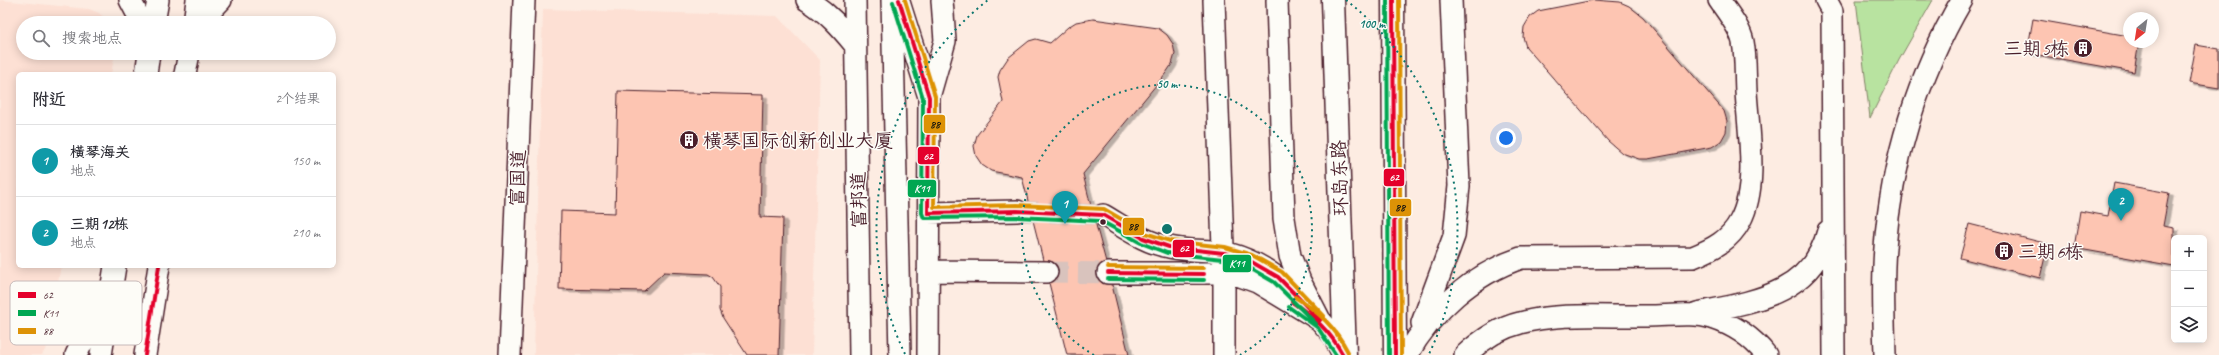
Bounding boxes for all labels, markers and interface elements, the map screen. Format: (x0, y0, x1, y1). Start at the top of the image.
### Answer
north arrow (2123, 12, 2159, 48)
search box (16, 16, 336, 60)
text: 100 m (1359, 16, 1386, 32)
icon: search (30, 27, 52, 49)
text: 搜索地点 (62, 29, 122, 48)
place label: 三期5栋 (2003, 37, 2069, 61)
building icon: 三期5栋 (2072, 37, 2094, 59)
text: 50 m (1157, 76, 1178, 92)
text: 附近 (32, 89, 66, 110)
text: 2个结果 (275, 91, 320, 107)
line badge: 88 (923, 114, 946, 134)
text: 88 (930, 117, 942, 131)
your location (1496, 128, 1516, 148)
building icon: 横琴国际创新创业大厦 (678, 129, 700, 151)
place label: 横琴国际创新创业大厦 (703, 129, 893, 153)
street label: 环岛东路 (1327, 140, 1353, 216)
text: 横琴海关 (70, 143, 130, 162)
line badge: 62 (917, 146, 940, 165)
street label: 富国道 (505, 149, 531, 207)
text: 62 (923, 149, 934, 163)
text: 1 (42, 153, 48, 169)
text: 150 m (292, 153, 320, 169)
text: 地点 (70, 163, 96, 179)
line badge: 62 (1383, 168, 1405, 187)
text: 62 (1389, 170, 1400, 184)
street label: 富邦道 (847, 171, 871, 229)
line badge: K11 (907, 179, 937, 198)
text: K11 (914, 181, 931, 195)
pin: 2 (2108, 188, 2134, 221)
pin: 1 (1052, 191, 1078, 224)
line badge: 88 (1389, 198, 1412, 217)
text: 88 (1395, 200, 1407, 214)
text: 三期12栋 (70, 215, 129, 234)
unlabelled marker (1098, 217, 1108, 227)
line badge: 88 (1122, 217, 1145, 236)
text: 88 (1128, 219, 1140, 233)
centre of rings (1160, 222, 1174, 236)
text: 2 (42, 225, 48, 241)
text: 210 m (292, 225, 320, 241)
text: 地点 (70, 235, 96, 251)
map controls (2171, 235, 2207, 343)
button: + (2171, 235, 2207, 271)
line badge: 62 (1172, 239, 1195, 258)
building icon: 三期6栋 (1993, 240, 2015, 262)
place label: 三期6栋 (2018, 240, 2084, 264)
text: 62 (1179, 241, 1190, 255)
line badge: K11 (1222, 254, 1252, 273)
text: K11 (1229, 256, 1246, 270)
button: − (2171, 271, 2207, 307)
legend (10, 281, 142, 345)
text: 62 (43, 288, 54, 302)
text: K11 (43, 306, 59, 320)
button: layers (2171, 307, 2207, 343)
text: 88 (43, 324, 54, 338)

